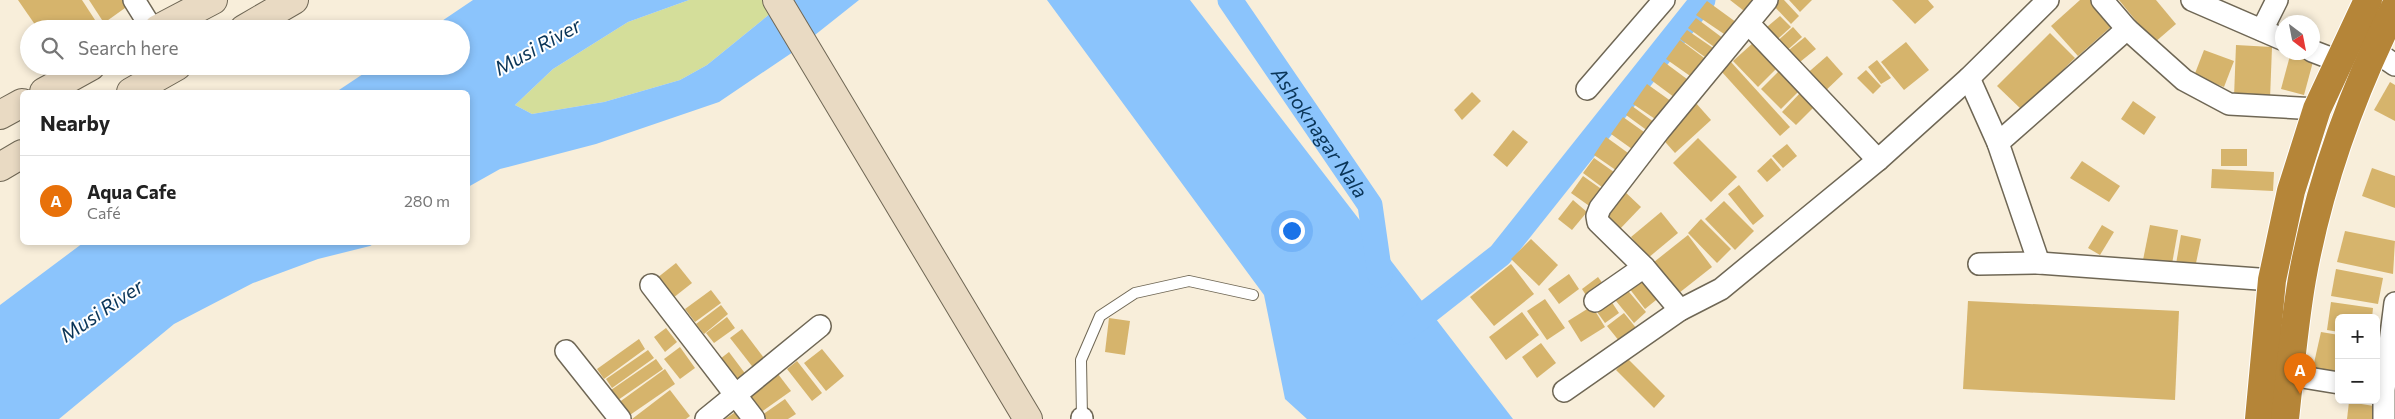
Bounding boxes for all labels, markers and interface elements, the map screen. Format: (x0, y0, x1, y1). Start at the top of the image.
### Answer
water label: Musi River (489, 12, 585, 80)
north arrow (2275, 15, 2320, 60)
search box (20, 20, 470, 75)
icon: search (38, 34, 66, 62)
text: Search here (78, 36, 178, 59)
water label: Ashoknagar Nala (1267, 61, 1373, 202)
text: Nearby (40, 110, 110, 135)
text: Aqua Cafe (87, 180, 176, 203)
text: A (50, 191, 62, 210)
text: 280 m (404, 191, 450, 210)
text: Café (87, 203, 121, 222)
your location (1279, 218, 1305, 244)
water label: Musi River (55, 273, 148, 347)
map controls (2335, 314, 2380, 404)
button: + (2335, 314, 2380, 359)
pin: A (2284, 353, 2316, 394)
button: − (2335, 359, 2380, 404)

